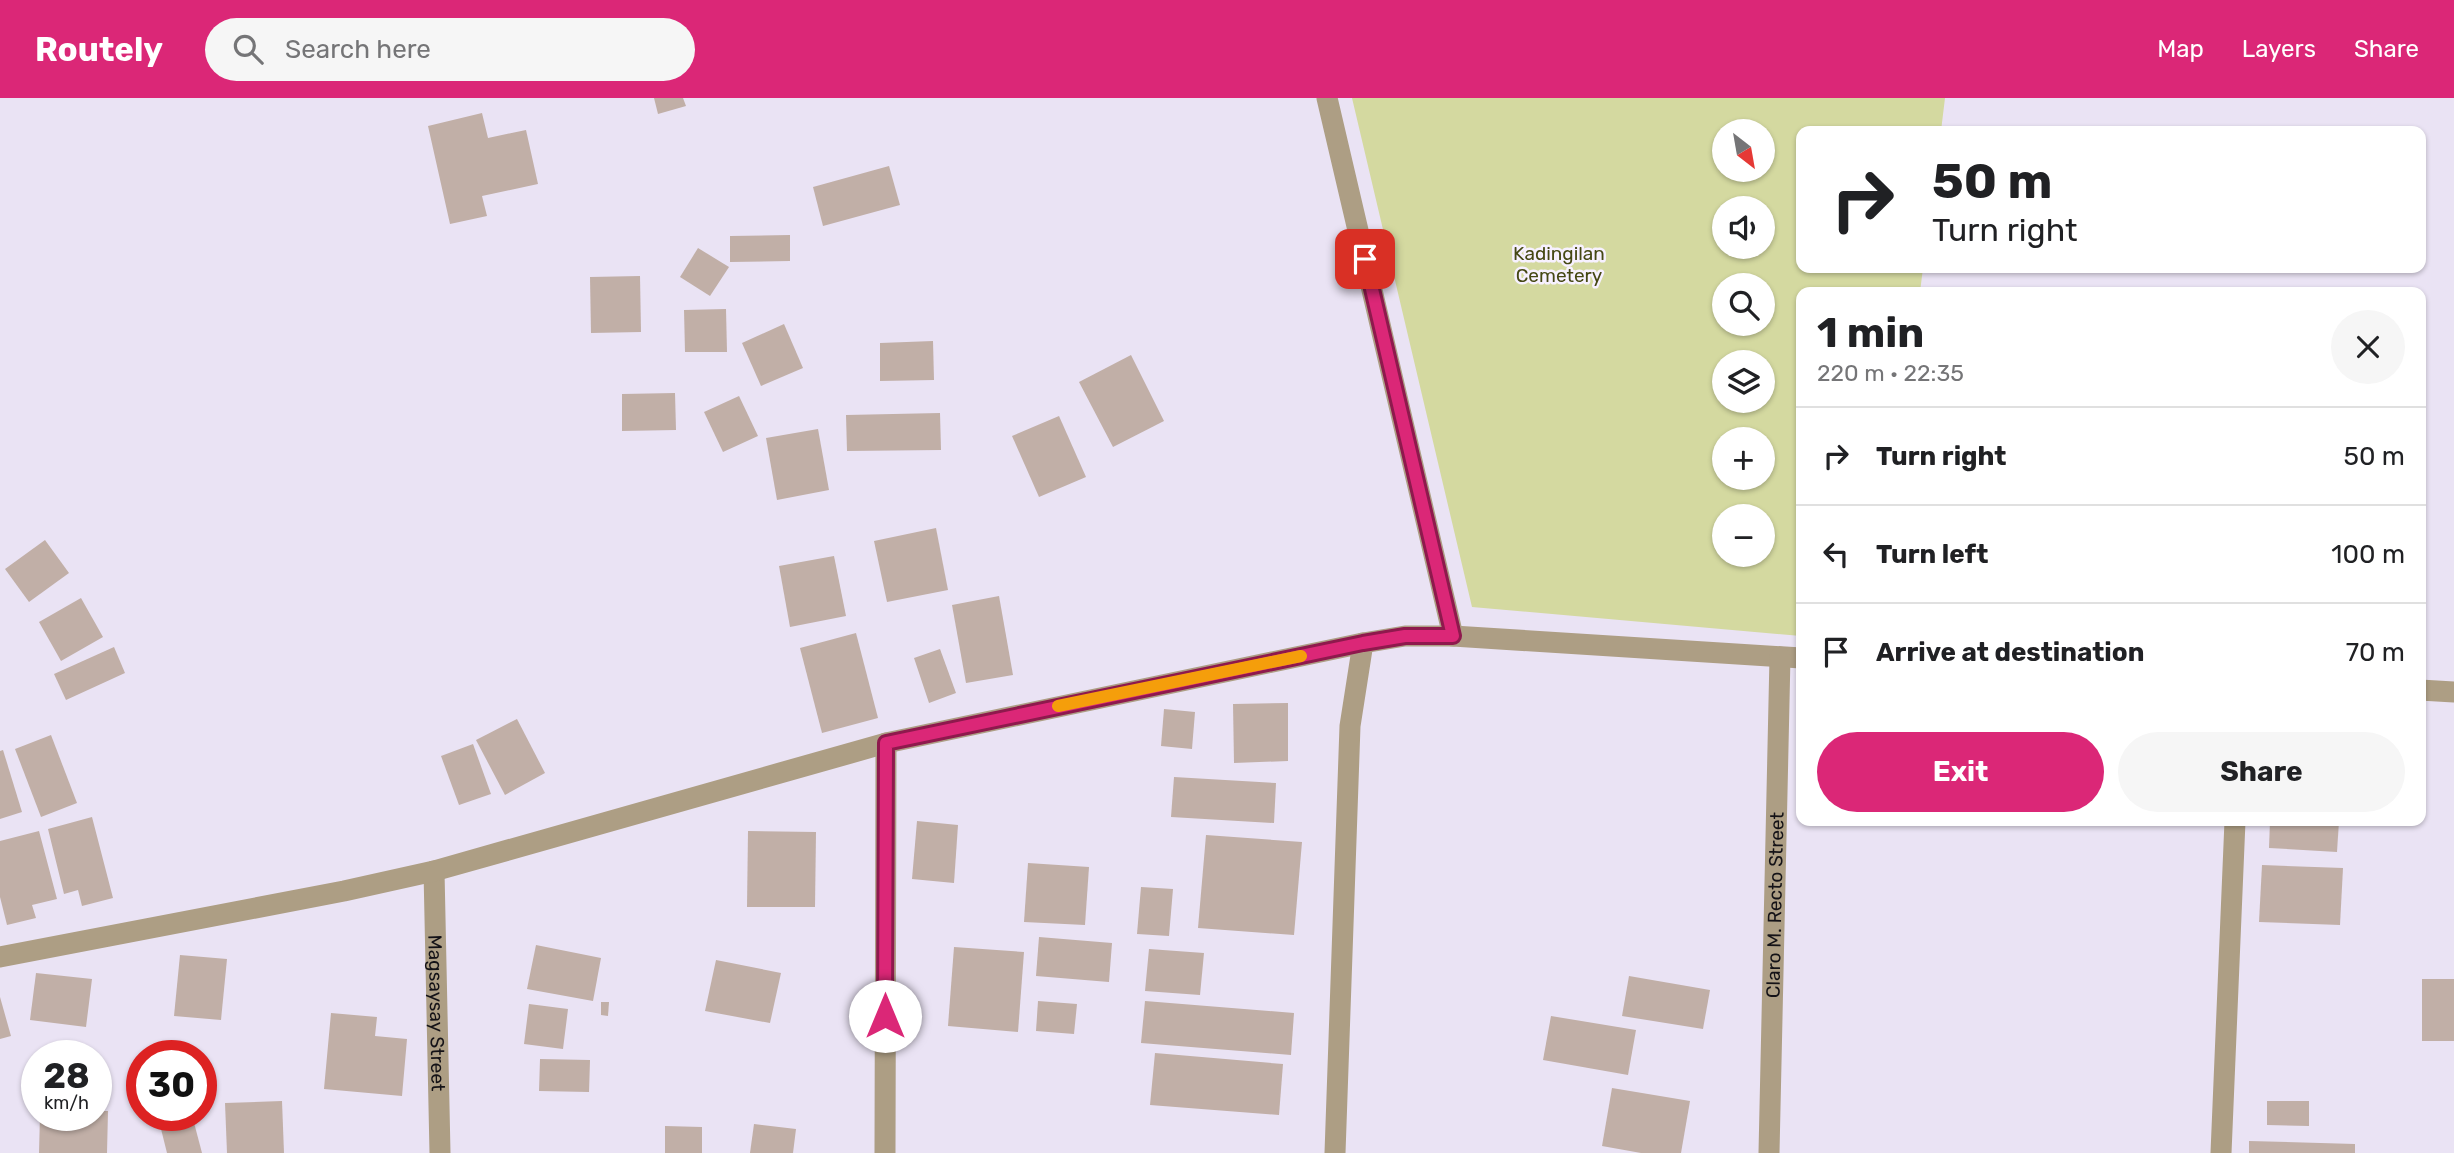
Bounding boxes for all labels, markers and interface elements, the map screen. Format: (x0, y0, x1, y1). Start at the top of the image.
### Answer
search box (205, 18, 695, 81)
text: Routely (35, 30, 163, 69)
icon: search (229, 30, 267, 68)
text: Search here (285, 34, 431, 65)
text: Map (2157, 35, 2204, 63)
text: Layers (2242, 35, 2316, 63)
text: Share (2354, 35, 2419, 63)
north arrow (1712, 119, 1774, 182)
map controls (1712, 119, 1775, 567)
text: 50 m (1932, 152, 2052, 210)
icon: right (1817, 154, 1908, 245)
button: sound (1712, 196, 1775, 259)
text: Turn right (1932, 211, 2077, 249)
pin (1335, 229, 1395, 289)
icon: arrive (1346, 240, 1384, 278)
park label: Kadingilan Cemetery (1513, 242, 1605, 287)
button: search (1712, 273, 1775, 336)
text: 1 min (1817, 308, 1924, 358)
button: close (2331, 310, 2405, 384)
button: layers (1712, 350, 1775, 413)
text: 220 m · 22:35 (1817, 359, 1964, 387)
button: + (1712, 427, 1775, 490)
icon: right (1817, 437, 1855, 475)
text: Turn right (1876, 441, 2006, 472)
text: 50 m (2344, 441, 2405, 472)
button: − (1712, 504, 1775, 567)
icon: left (1817, 535, 1855, 573)
text: Turn left (1876, 539, 1988, 570)
text: 100 m (2331, 539, 2405, 570)
icon: arrive (1817, 633, 1855, 671)
text: Arrive at destination (1876, 637, 2144, 668)
text: 70 m (2346, 637, 2405, 668)
button: Exit (1817, 732, 2104, 812)
button: Share (2118, 732, 2405, 812)
street label: Claro M. Recto Street (1761, 811, 1788, 998)
street label: Magsaysay Street (424, 934, 450, 1092)
position arrow (848, 979, 922, 1053)
speed limit sign: 30 (126, 1040, 217, 1131)
text: 28 (43, 1055, 90, 1097)
text: km/h (44, 1092, 89, 1114)

